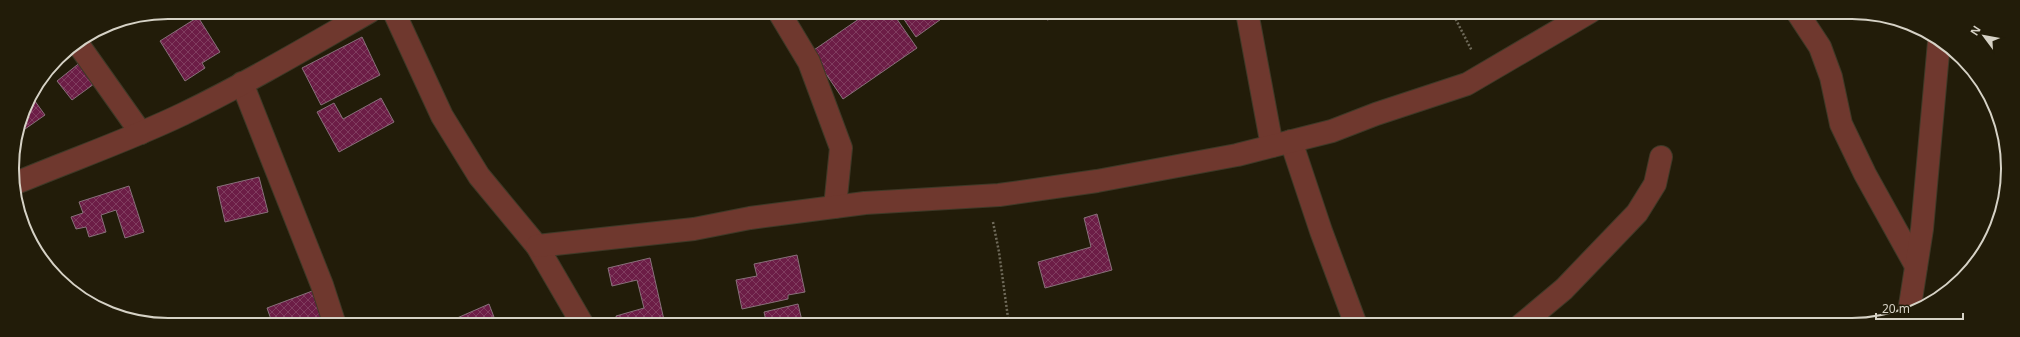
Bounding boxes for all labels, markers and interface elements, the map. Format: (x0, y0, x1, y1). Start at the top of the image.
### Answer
north arrow (1964, 16, 2004, 56)
text: N (1966, 23, 1984, 38)
scale bar (1876, 295, 1963, 321)
text: 20 m (1882, 300, 1910, 317)

